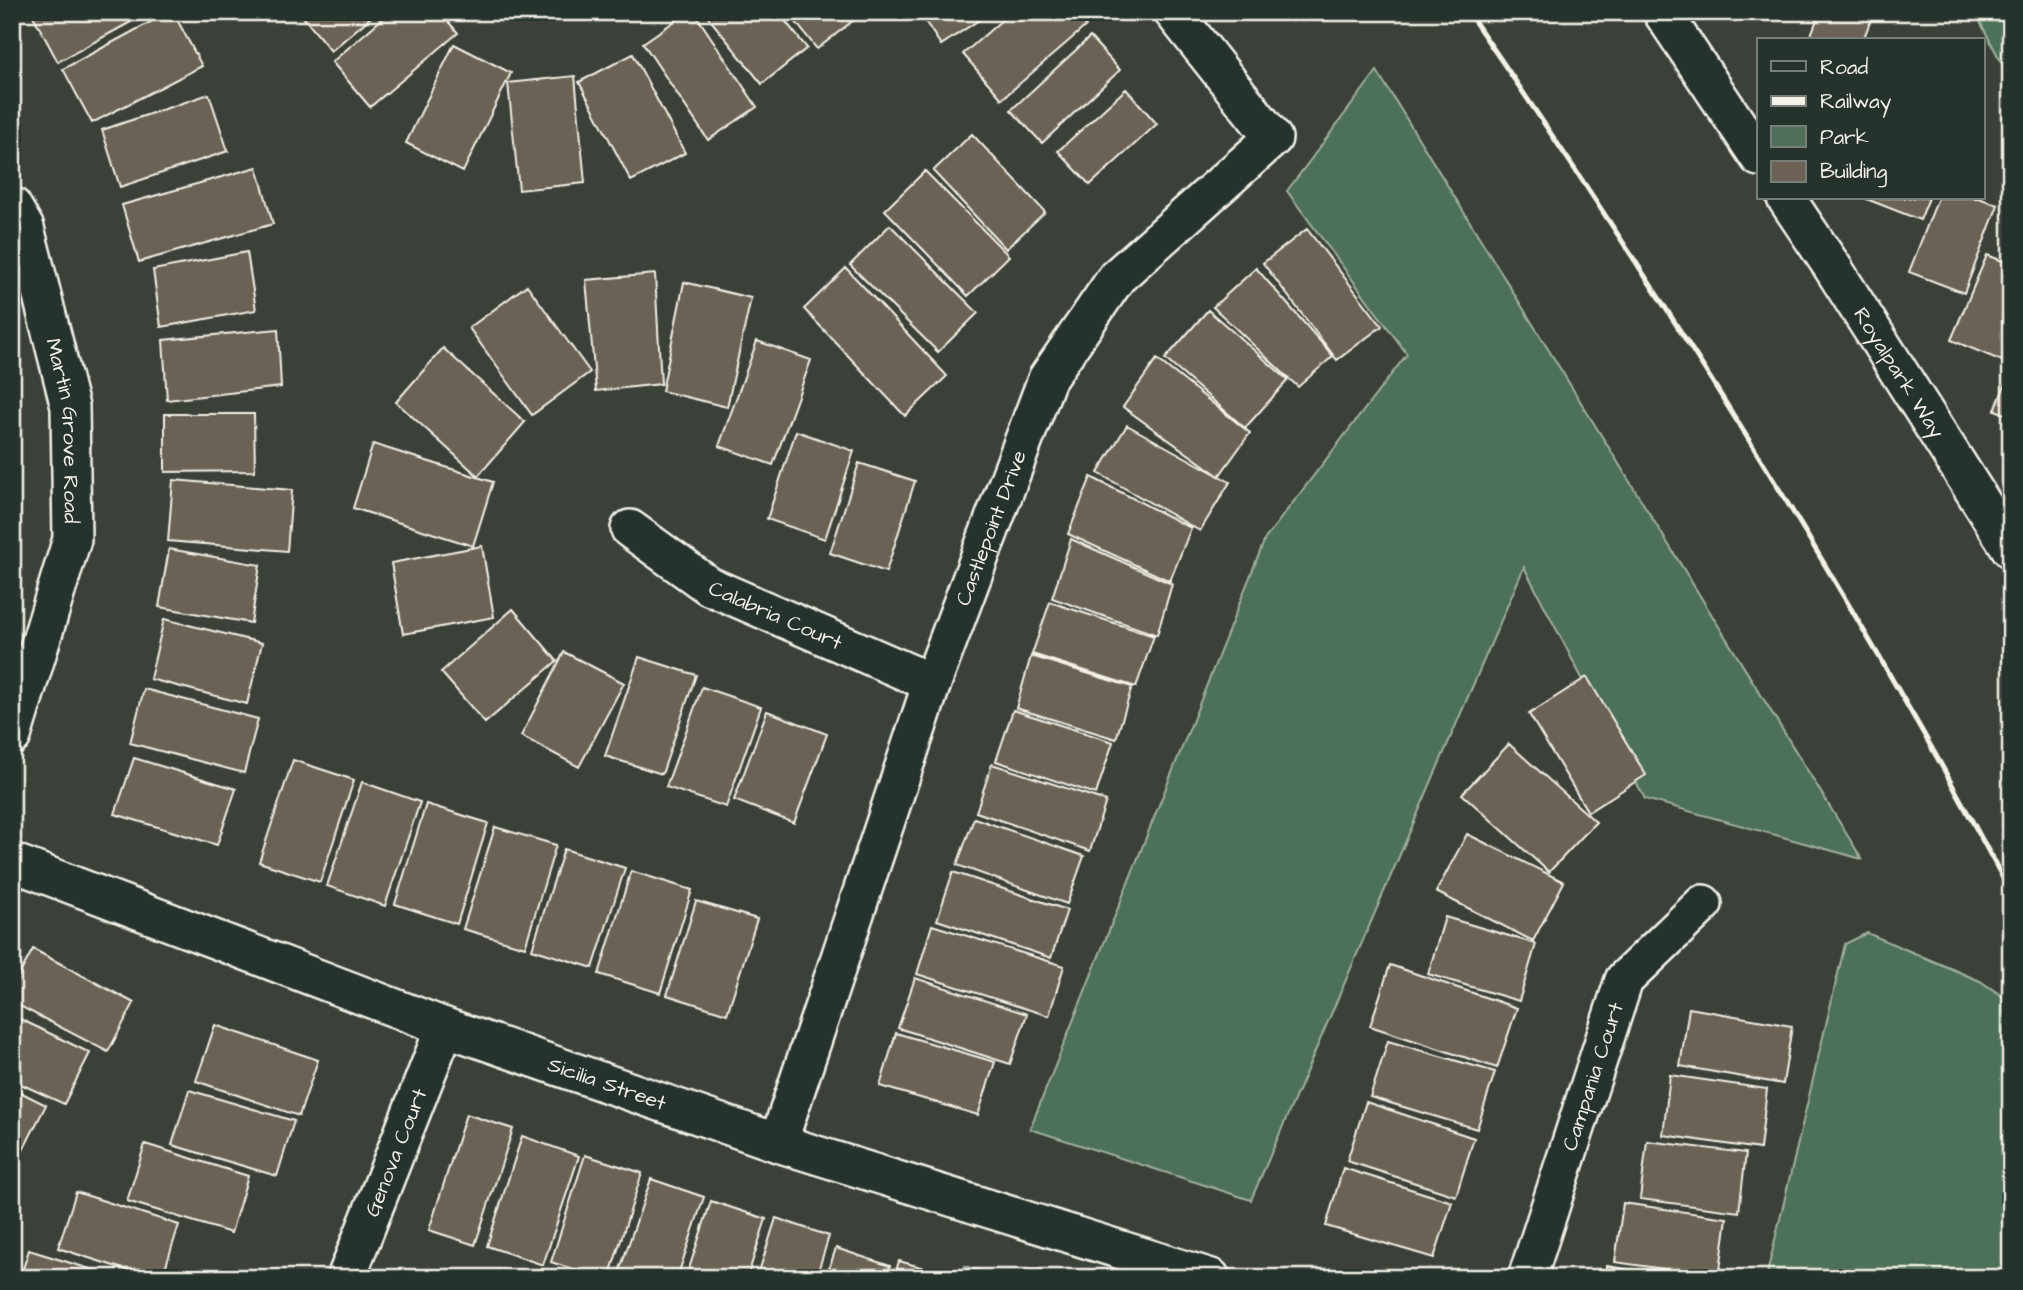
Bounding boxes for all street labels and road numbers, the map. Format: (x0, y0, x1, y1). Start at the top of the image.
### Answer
street label: Royalpark Way (1846, 302, 1951, 445)
street label: Martin Grove Road (38, 335, 86, 524)
street label: Castlepoint Drive (949, 446, 1034, 610)
street label: Calabria Court (704, 574, 847, 657)
street label: Campania Court (1555, 998, 1631, 1155)
street label: Sicilia Street (544, 1050, 671, 1118)
street label: Genova Court (358, 1084, 435, 1221)

